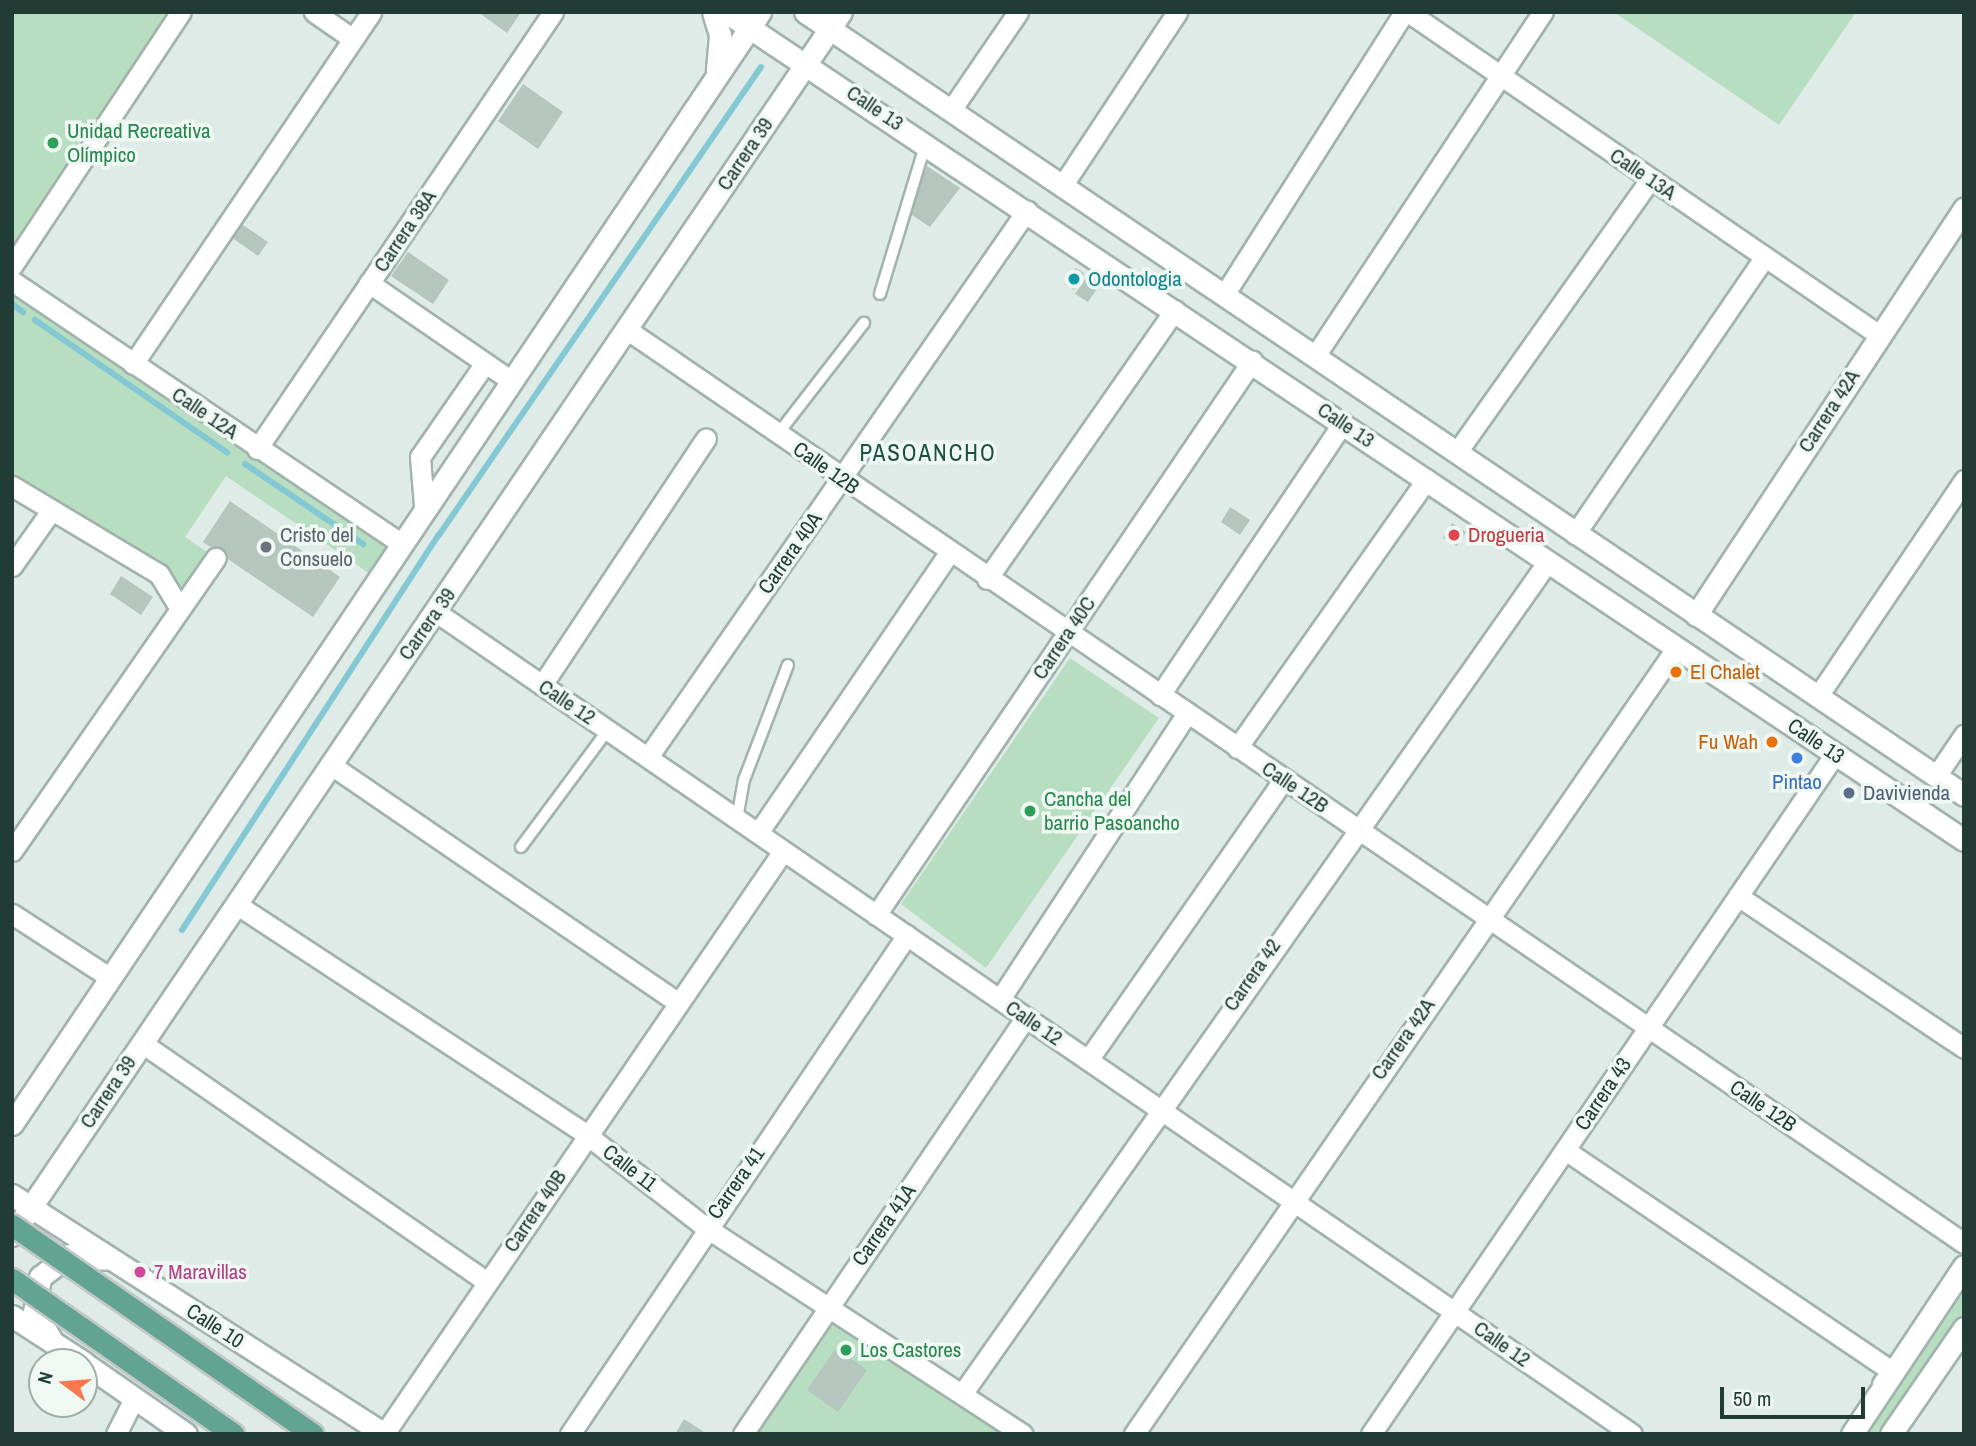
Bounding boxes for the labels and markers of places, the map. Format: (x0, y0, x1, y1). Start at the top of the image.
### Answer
place label: Unidad Recreativa Olímpico (67, 118, 211, 168)
marker: Unidad Recreativa Olímpico (45, 135, 61, 151)
place label: Odontologia (1088, 266, 1182, 292)
marker: Odontologia (1066, 271, 1082, 287)
place label: Cristo del Consuelo (280, 522, 354, 572)
place label: Drogueria (1468, 522, 1545, 548)
marker: Drogueria (1446, 527, 1462, 543)
marker: Cristo del Consuelo (258, 539, 274, 555)
place label: El Chalet (1690, 659, 1760, 685)
marker: El Chalet (1668, 664, 1684, 680)
place label: Fu Wah (1698, 729, 1758, 755)
marker: Fu Wah (1764, 734, 1780, 750)
marker: Pintao (1789, 750, 1805, 766)
place label: Pintao (1772, 769, 1822, 795)
place label: Davivienda (1863, 780, 1950, 806)
marker: Davivienda (1841, 785, 1857, 801)
place label: Cancha del barrio Pasoancho (1044, 786, 1180, 836)
marker: Cancha del barrio Pasoancho (1022, 803, 1038, 819)
place label: 7 Maravillas (154, 1259, 247, 1285)
marker: 7 Maravillas (132, 1264, 148, 1280)
place label: Los Castores (860, 1337, 961, 1363)
marker: Los Castores (838, 1342, 854, 1358)

